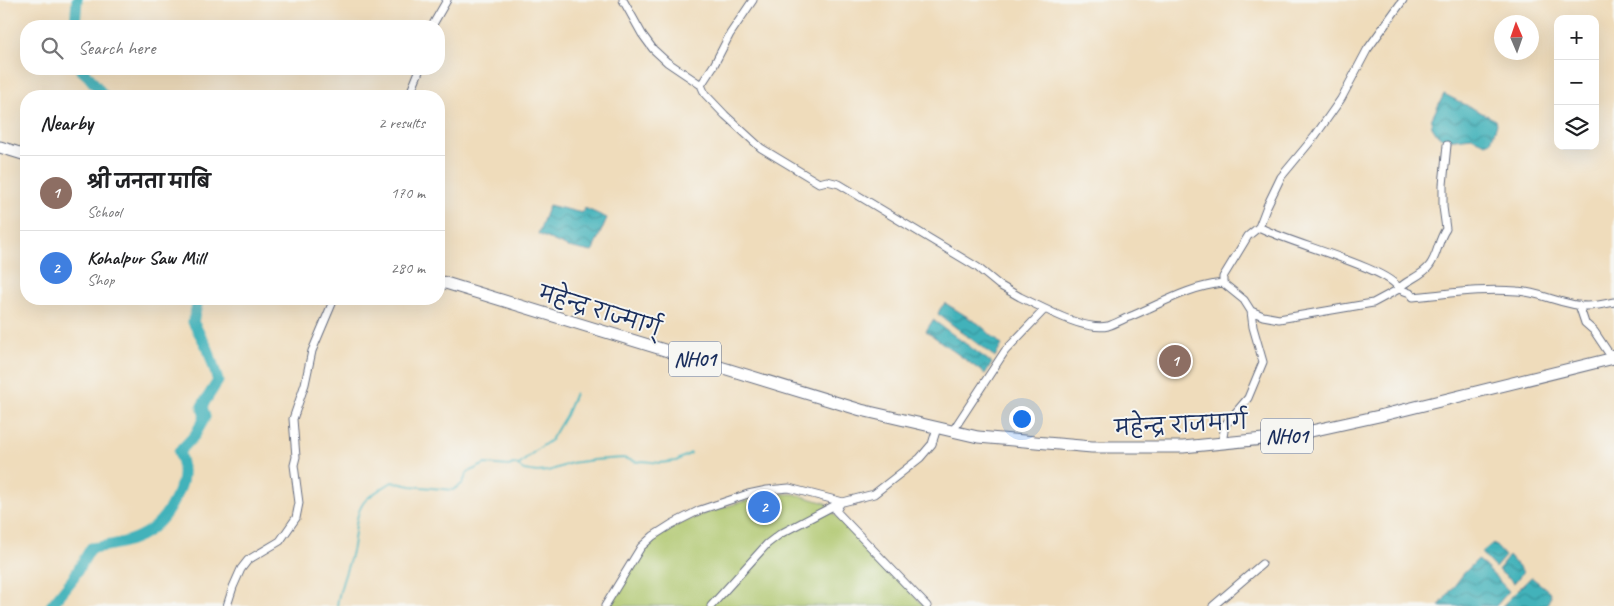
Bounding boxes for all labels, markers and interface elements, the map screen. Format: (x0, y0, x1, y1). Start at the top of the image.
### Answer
north arrow (1494, 15, 1539, 60)
map controls (1554, 15, 1599, 150)
button: + (1554, 15, 1599, 60)
search box (20, 20, 445, 75)
icon: search (38, 34, 66, 62)
text: Search here (78, 36, 155, 60)
button: − (1554, 60, 1599, 105)
button: layers (1554, 105, 1599, 150)
text: Nearby (40, 110, 93, 136)
text: 2 results (378, 113, 425, 133)
text: श्री जनता माबि (87, 170, 211, 194)
text: 1 (52, 183, 60, 203)
text: 170 m (391, 183, 425, 203)
text: School (87, 202, 121, 222)
text: Kohalpur Saw Mill (87, 246, 205, 270)
text: 2 (52, 258, 60, 278)
text: 280 m (391, 258, 425, 278)
text: Shop (87, 270, 114, 290)
street label: महेन्द्र राज्मार्ग् (534, 275, 667, 345)
road number: NH01 (669, 342, 721, 376)
pin: 1 (1159, 342, 1191, 380)
street label: महेन्द्र राजमार्ग (1113, 403, 1249, 442)
your location (1009, 406, 1035, 432)
road number: NH01 (1261, 418, 1313, 454)
pin: 2 (748, 488, 780, 526)

